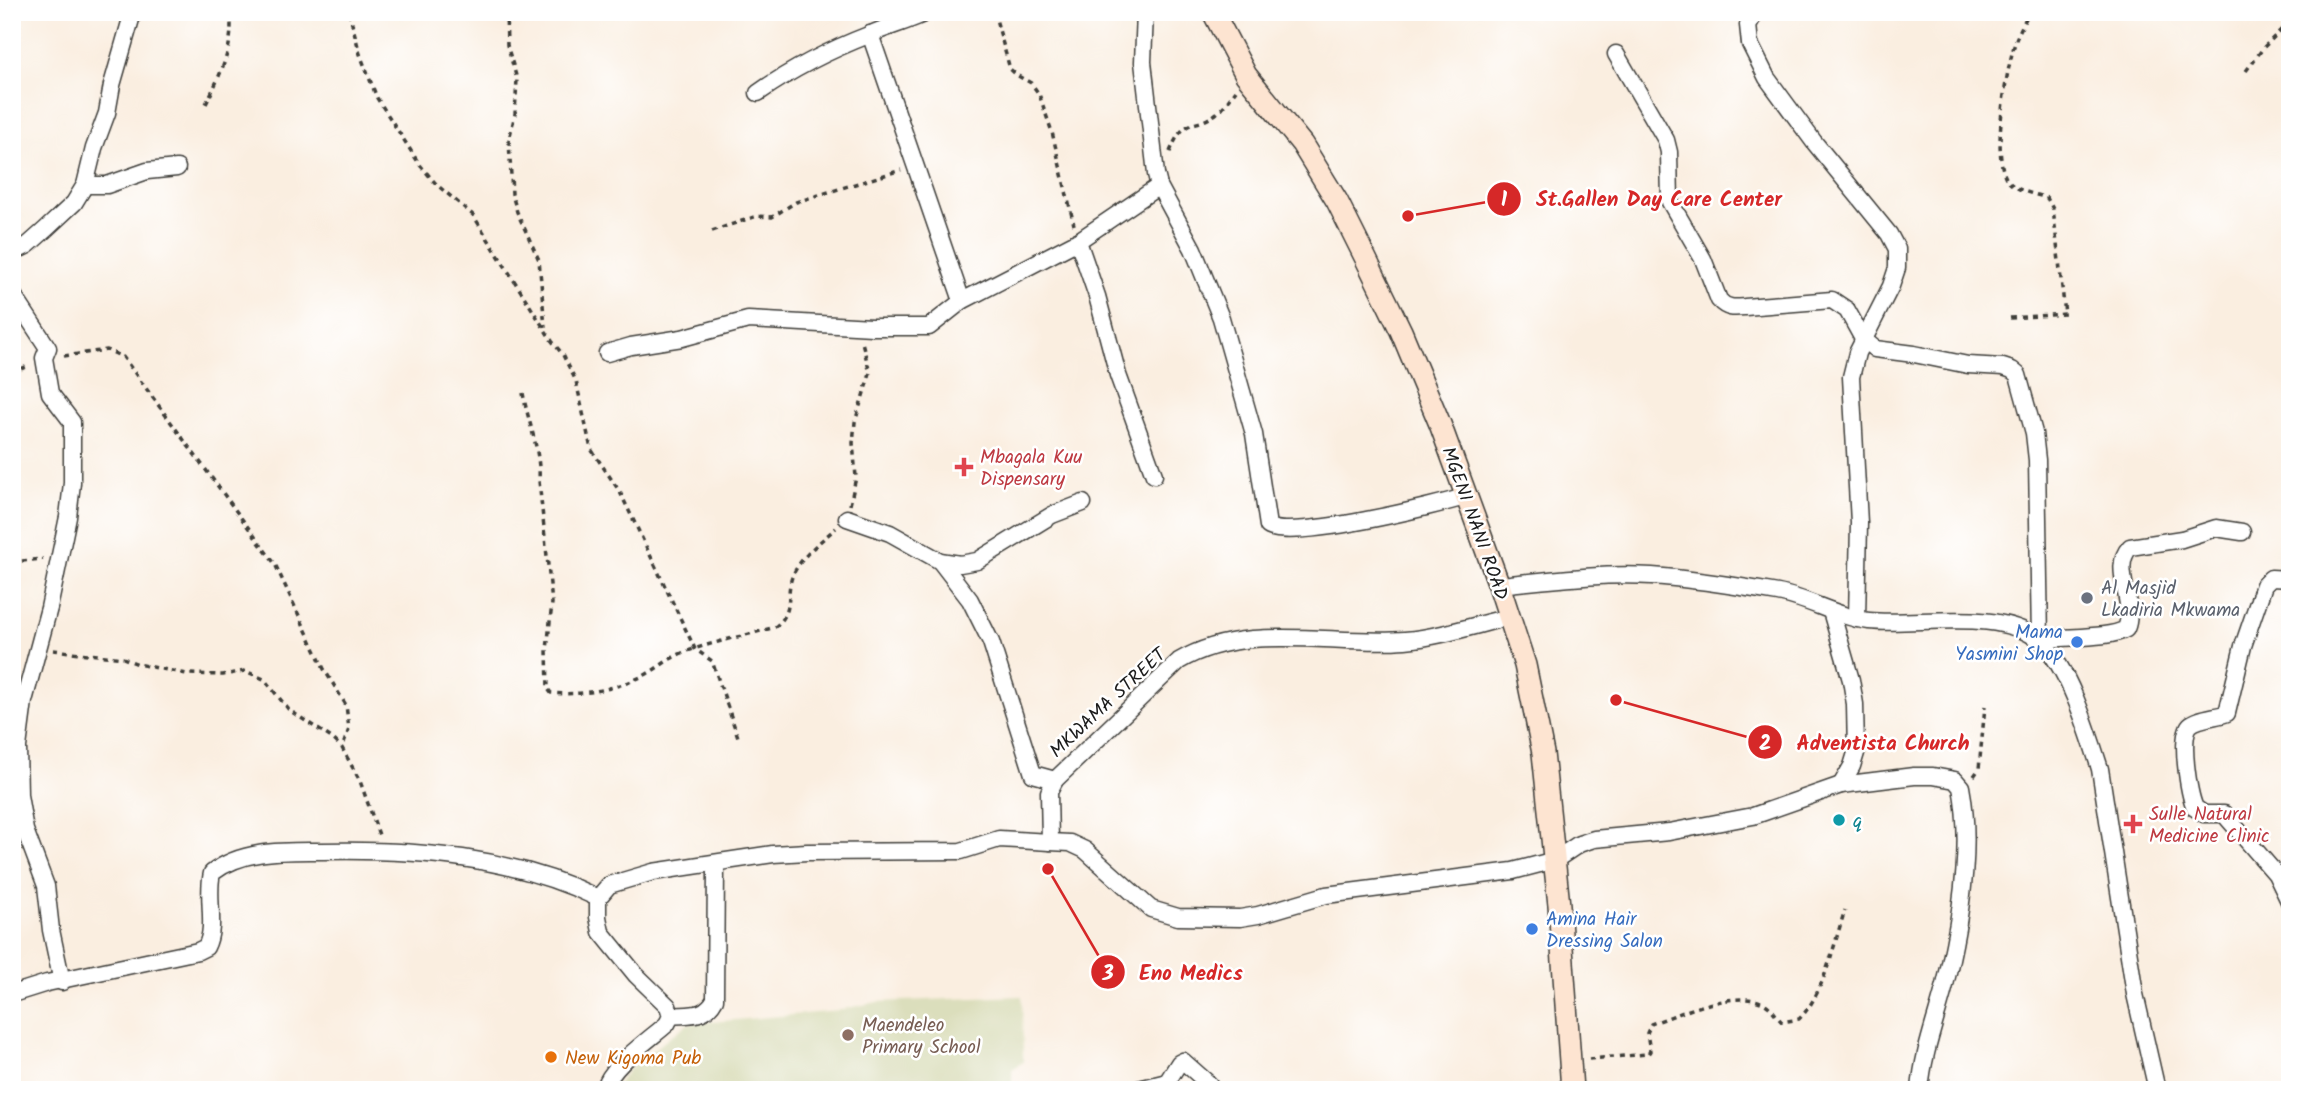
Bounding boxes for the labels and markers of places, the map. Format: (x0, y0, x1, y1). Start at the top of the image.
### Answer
callout: St.Gallen Day Care Center (1487, 178, 1796, 220)
place label: Mbagala Kuu Dispensary (980, 443, 1083, 495)
marker: Mbagala Kuu Dispensary (954, 457, 974, 477)
place label: Al Masjid Lkadiria Mkwama (2101, 574, 2240, 626)
marker: Al Masjid Lkadiria Mkwama (2079, 590, 2095, 606)
place label: Mama Yasmini Shop (1955, 618, 2063, 670)
marker: Mama Yasmini Shop (2069, 634, 2085, 650)
callout: Adventista Church (1748, 721, 1984, 763)
place label: Sulle Natural Medicine Clinic (2149, 800, 2269, 852)
place label: q (1853, 807, 1862, 837)
marker: q (1831, 812, 1847, 828)
marker: Sulle Natural Medicine Clinic (2123, 814, 2143, 834)
place label: Amina Hair Dressing Salon (1546, 905, 1663, 957)
marker: Amina Hair Dressing Salon (1524, 921, 1540, 937)
callout: Eno Medics (1090, 951, 1257, 993)
place label: Maendeleo Primary School (862, 1011, 981, 1063)
marker: Maendeleo Primary School (840, 1027, 856, 1043)
place label: New Kigoma Pub (565, 1044, 701, 1074)
marker: New Kigoma Pub (543, 1049, 559, 1065)

